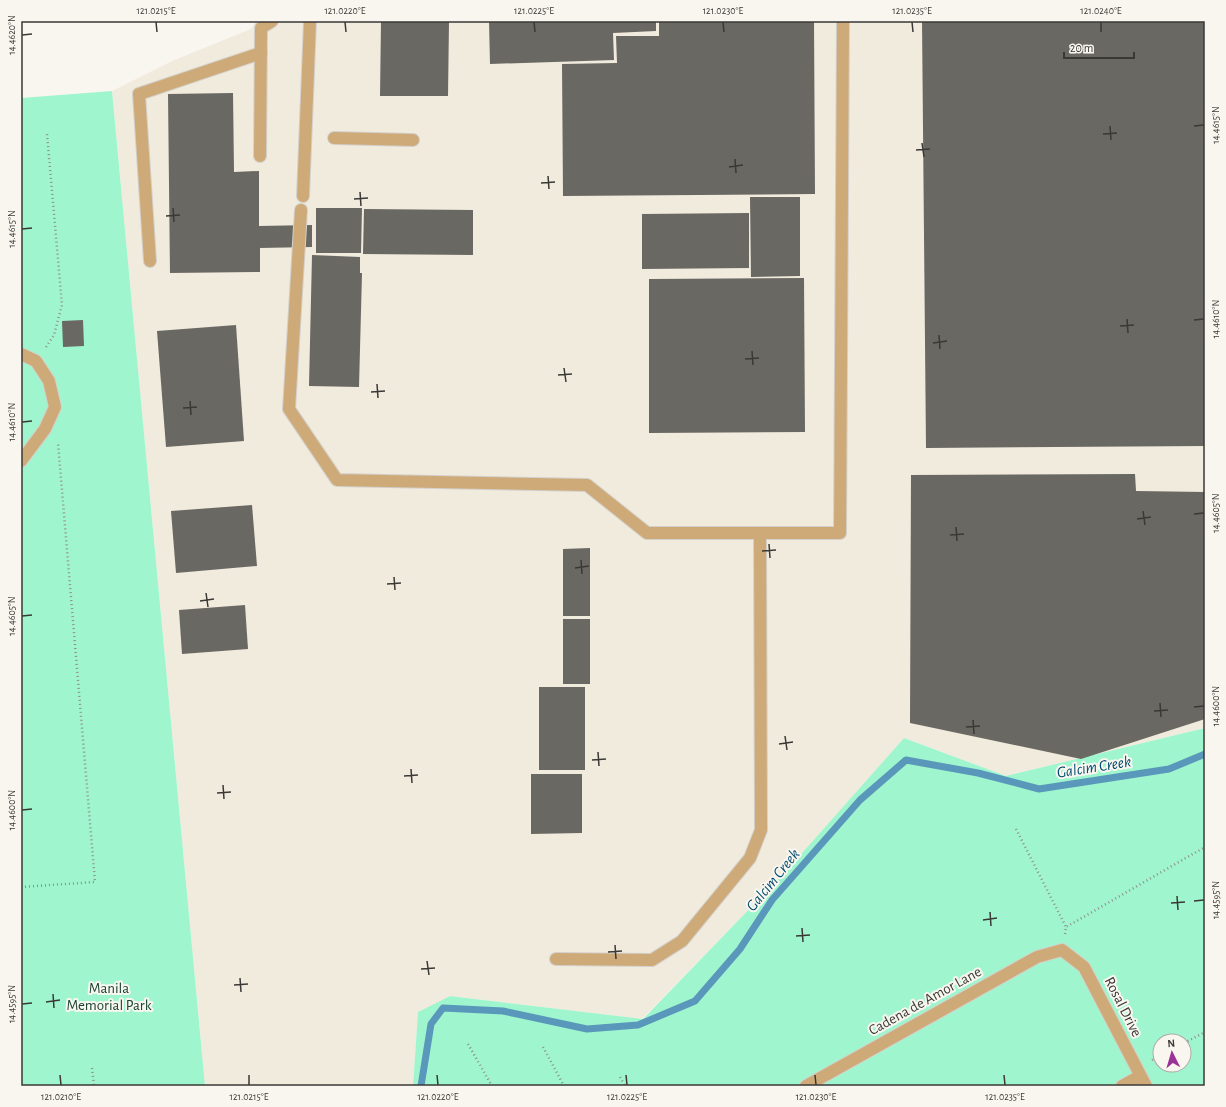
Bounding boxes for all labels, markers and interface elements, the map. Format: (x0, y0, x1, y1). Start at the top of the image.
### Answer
text: 121.0215°E (137, 6, 176, 16)
text: 121.0220°E (324, 6, 366, 16)
text: 121.0225°E (514, 6, 554, 16)
text: 121.0230°E (703, 6, 744, 16)
text: 121.0235°E (892, 6, 932, 16)
text: 121.0240°E (1080, 6, 1122, 16)
text: 14.4620°N (7, 15, 17, 55)
scale bar (1064, 34, 1134, 60)
text: 20 m (1070, 42, 1093, 54)
text: 14.4615°N (1211, 106, 1221, 144)
text: 14.4615°N (7, 210, 17, 248)
text: 14.4610°N (1211, 300, 1221, 338)
text: 14.4610°N (7, 403, 17, 441)
text: 14.4605°N (1211, 493, 1221, 533)
text: 14.4605°N (7, 596, 17, 636)
text: 14.4600°N (1211, 686, 1221, 726)
water label: Galcim Creek (1056, 753, 1132, 781)
text: 14.4600°N (7, 790, 17, 830)
water label: Galcim Creek (743, 846, 803, 914)
text: 14.4595°N (1211, 881, 1221, 919)
street label: Cadena de Amor Lane (866, 964, 984, 1038)
street label: Rosal Drive (1102, 975, 1144, 1039)
park label: Manila Memorial Park (66, 981, 152, 1013)
text: 14.4595°N (7, 985, 17, 1023)
north arrow (1152, 1033, 1192, 1073)
text: N (1167, 1038, 1175, 1049)
text: 121.0210°E (41, 1092, 81, 1102)
text: 121.0215°E (230, 1092, 269, 1102)
text: 121.0220°E (417, 1092, 459, 1102)
text: 121.0225°E (607, 1092, 647, 1102)
text: 121.0230°E (796, 1092, 837, 1102)
text: 121.0235°E (985, 1092, 1025, 1102)

